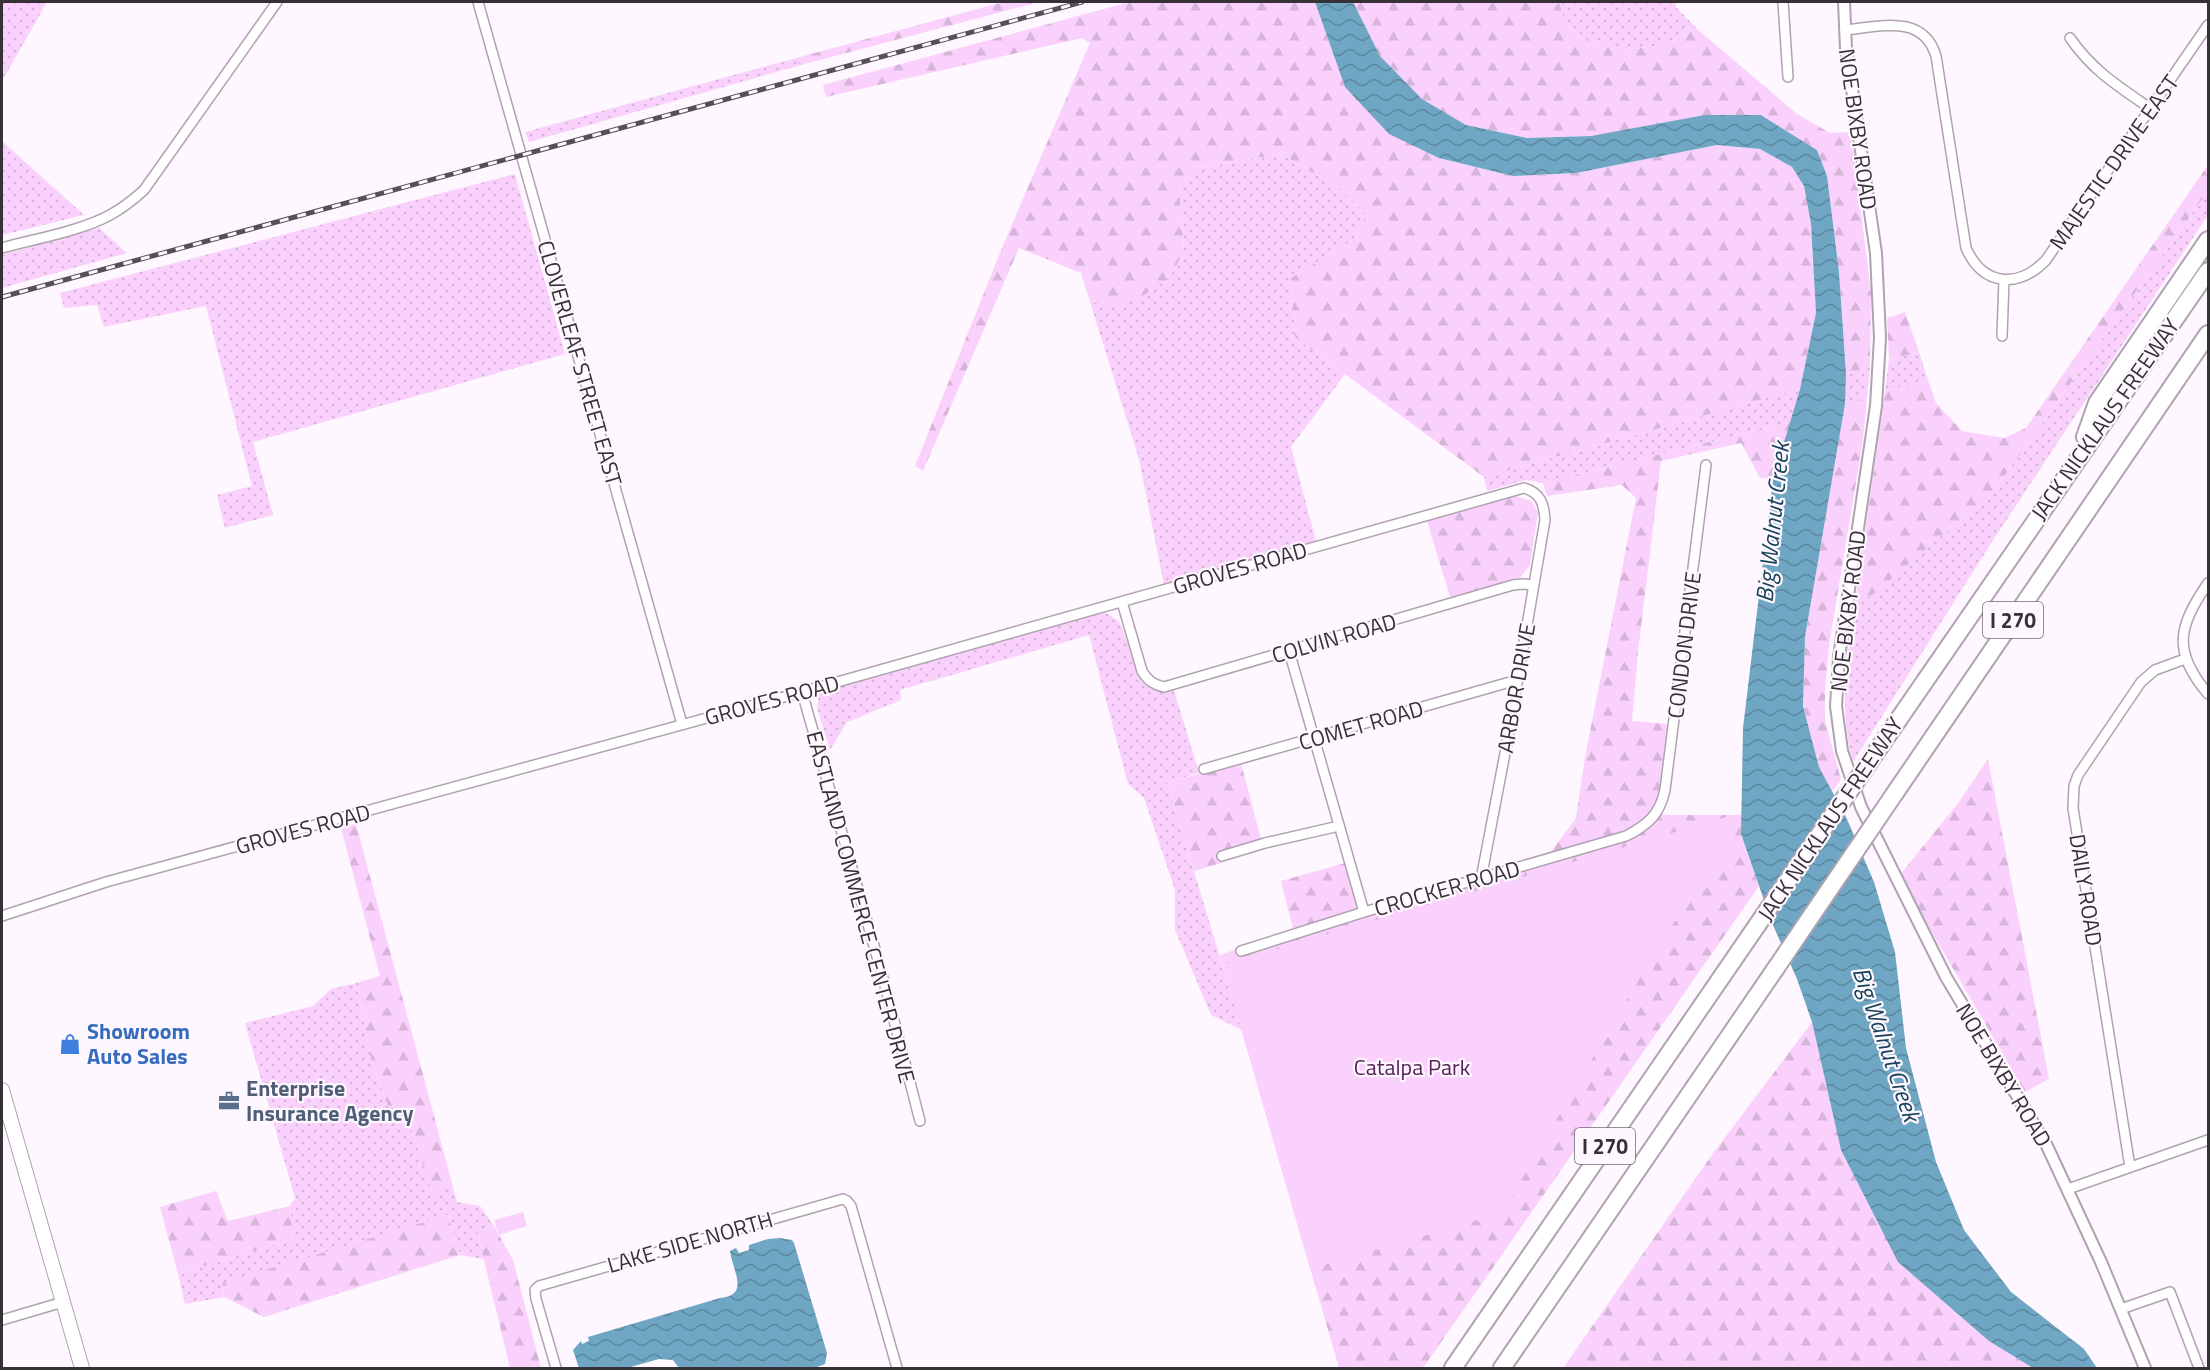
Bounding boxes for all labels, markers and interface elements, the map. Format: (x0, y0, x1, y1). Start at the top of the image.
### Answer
street label: NOE BIXBY ROAD (1830, 46, 1886, 212)
street label: MAJESTIC DRIVE EAST (2041, 67, 2188, 257)
street label: CLOVERLEAF STREET EAST (529, 236, 631, 490)
street label: JACK NICKLAUS FREEWAY (2022, 311, 2188, 527)
water label: Big Walnut Creek (1746, 437, 1799, 604)
street label: NOE BIXBY ROAD (1821, 528, 1875, 694)
street label: GROVES ROAD (1169, 533, 1311, 603)
street label: CONDON DRIVE (1658, 570, 1710, 720)
road number: I 270 (1983, 602, 2043, 638)
street label: COLVIN ROAD (1268, 604, 1400, 672)
street label: ARBOR DRIVE (1488, 620, 1544, 756)
street label: GROVES ROAD (701, 666, 843, 734)
street label: COMET ROAD (1295, 691, 1427, 759)
street label: JACK NICKLAUS FREEWAY (1749, 710, 1911, 928)
street label: EASTLAND COMMERCE CENTER DRIVE (798, 727, 924, 1087)
street label: GROVES ROAD (232, 795, 374, 863)
street label: DAILY ROAD (2060, 832, 2112, 948)
street label: CROCKER ROAD (1370, 851, 1524, 925)
water label: Big Walnut Creek (1844, 962, 1931, 1129)
street label: NOE BIXBY ROAD (1948, 997, 2060, 1153)
place label: Showroom Auto Sales (87, 1014, 190, 1073)
shop icon: Showroom Auto Sales (58, 1032, 82, 1056)
park label: Catalpa Park (1354, 1050, 1471, 1084)
place label: Enterprise Insurance Agency (246, 1071, 413, 1130)
office icon: Enterprise Insurance Agency (217, 1089, 241, 1113)
road number: I 270 (1575, 1128, 1635, 1164)
street label: LAKE SIDE NORTH (603, 1202, 777, 1282)

